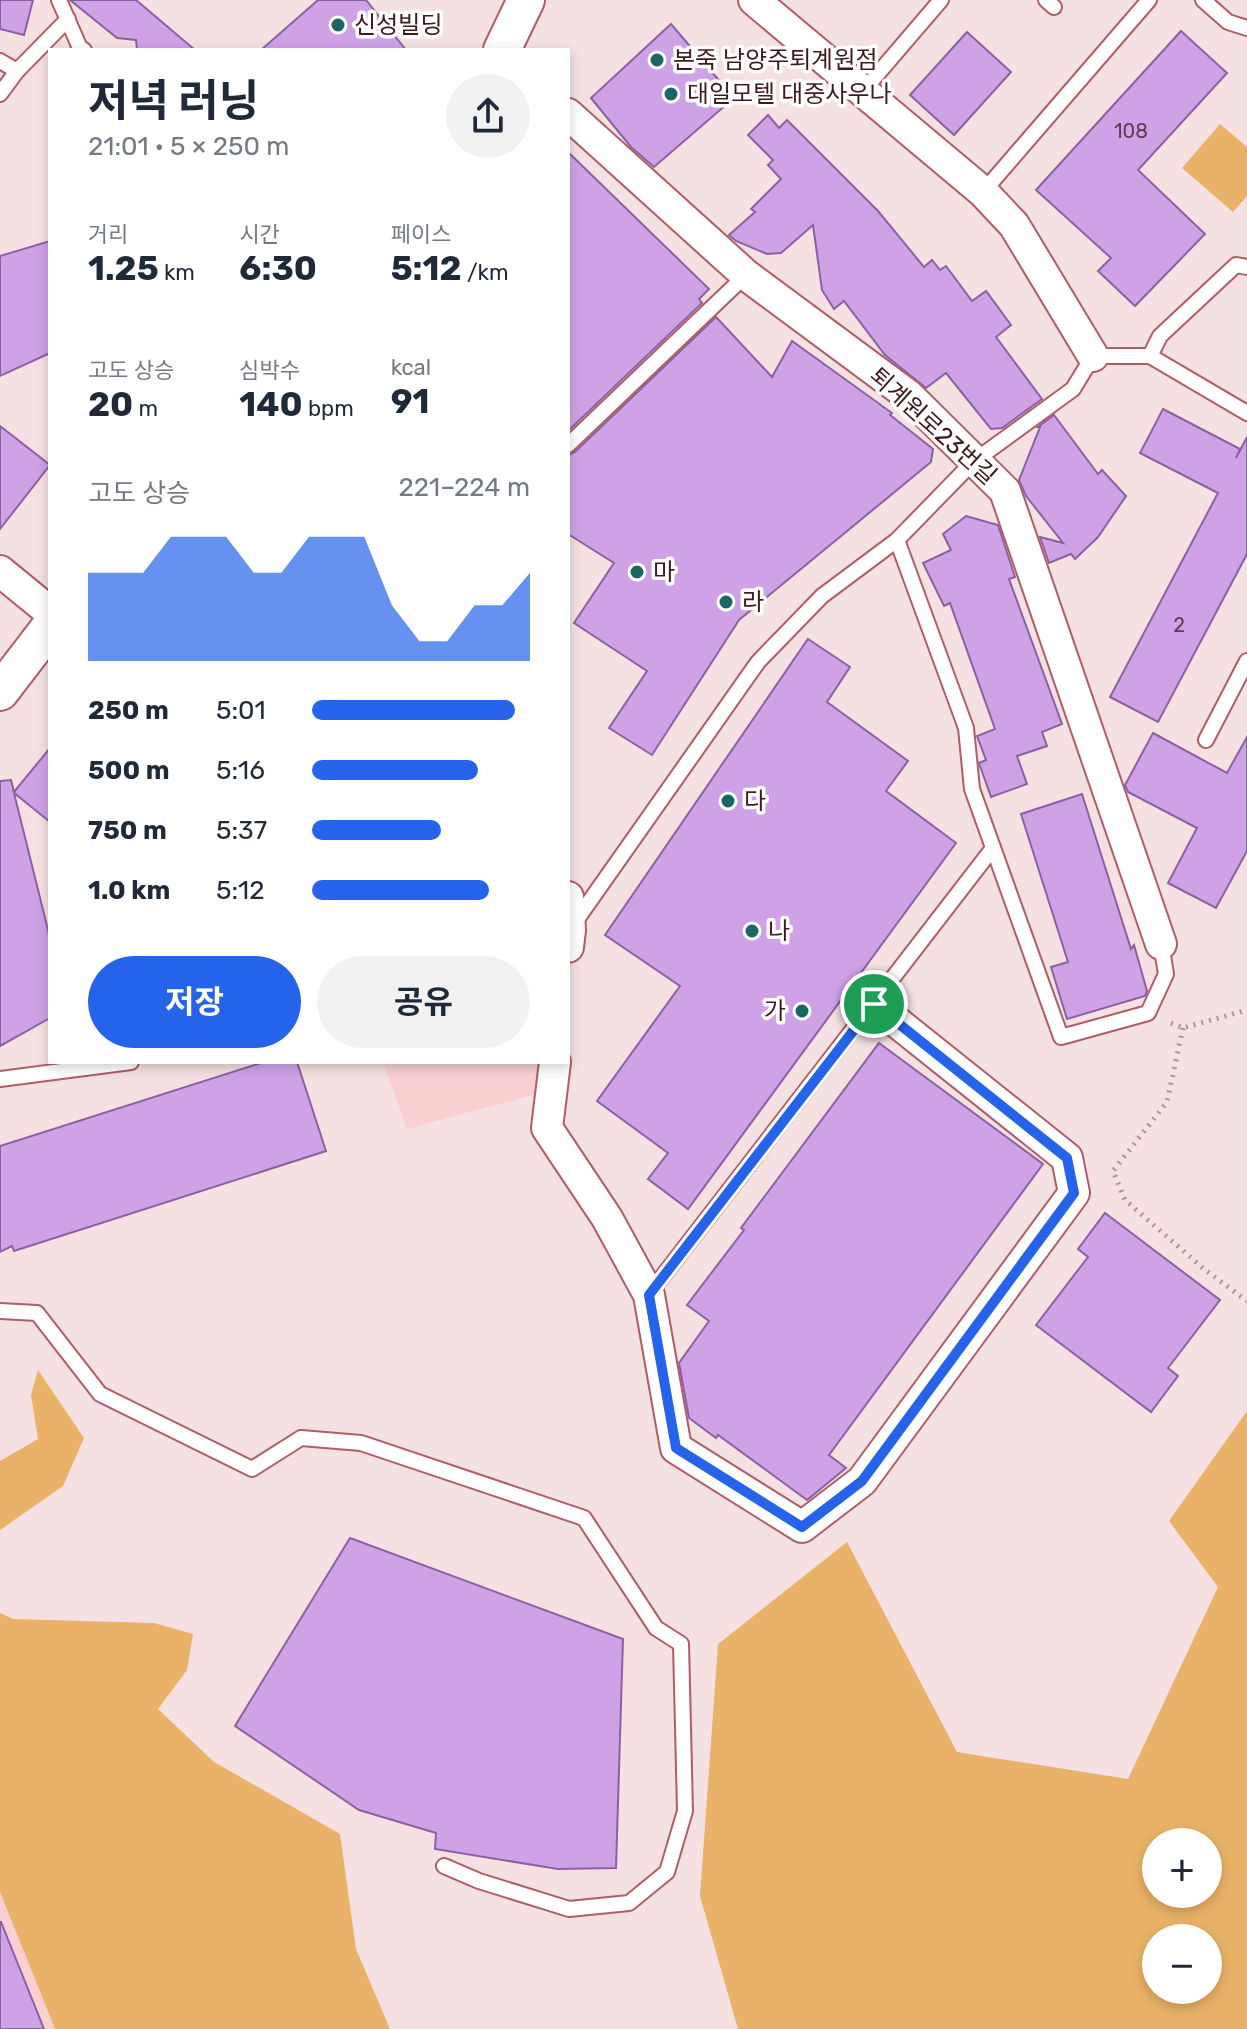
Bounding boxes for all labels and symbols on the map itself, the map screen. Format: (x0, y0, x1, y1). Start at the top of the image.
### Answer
place label: 신성빌딩 (354, 11, 442, 39)
marker: 신성빌딩 (329, 16, 347, 34)
place label: 본죽 남양주퇴계원점 (673, 46, 878, 74)
marker: 본죽 남양주퇴계원점 (648, 51, 666, 69)
place label: 대일모텔 대중사우나 (687, 80, 892, 108)
marker: 대일모텔 대중사우나 (662, 85, 680, 103)
house number: 108 (1114, 119, 1148, 143)
street label: 퇴계원로23번길 (864, 362, 1002, 490)
place label: 마 (653, 558, 675, 586)
marker: 마 (628, 563, 646, 581)
place label: 라 (742, 588, 764, 616)
marker: 라 (717, 593, 735, 611)
house number: 2 (1173, 613, 1185, 637)
place label: 다 (744, 787, 766, 815)
marker: 다 (719, 792, 737, 810)
place label: 나 (768, 917, 790, 945)
marker: 나 (743, 922, 761, 940)
pin (840, 970, 908, 1038)
place label: 가 (764, 997, 786, 1025)
marker: 가 (793, 1002, 811, 1020)

